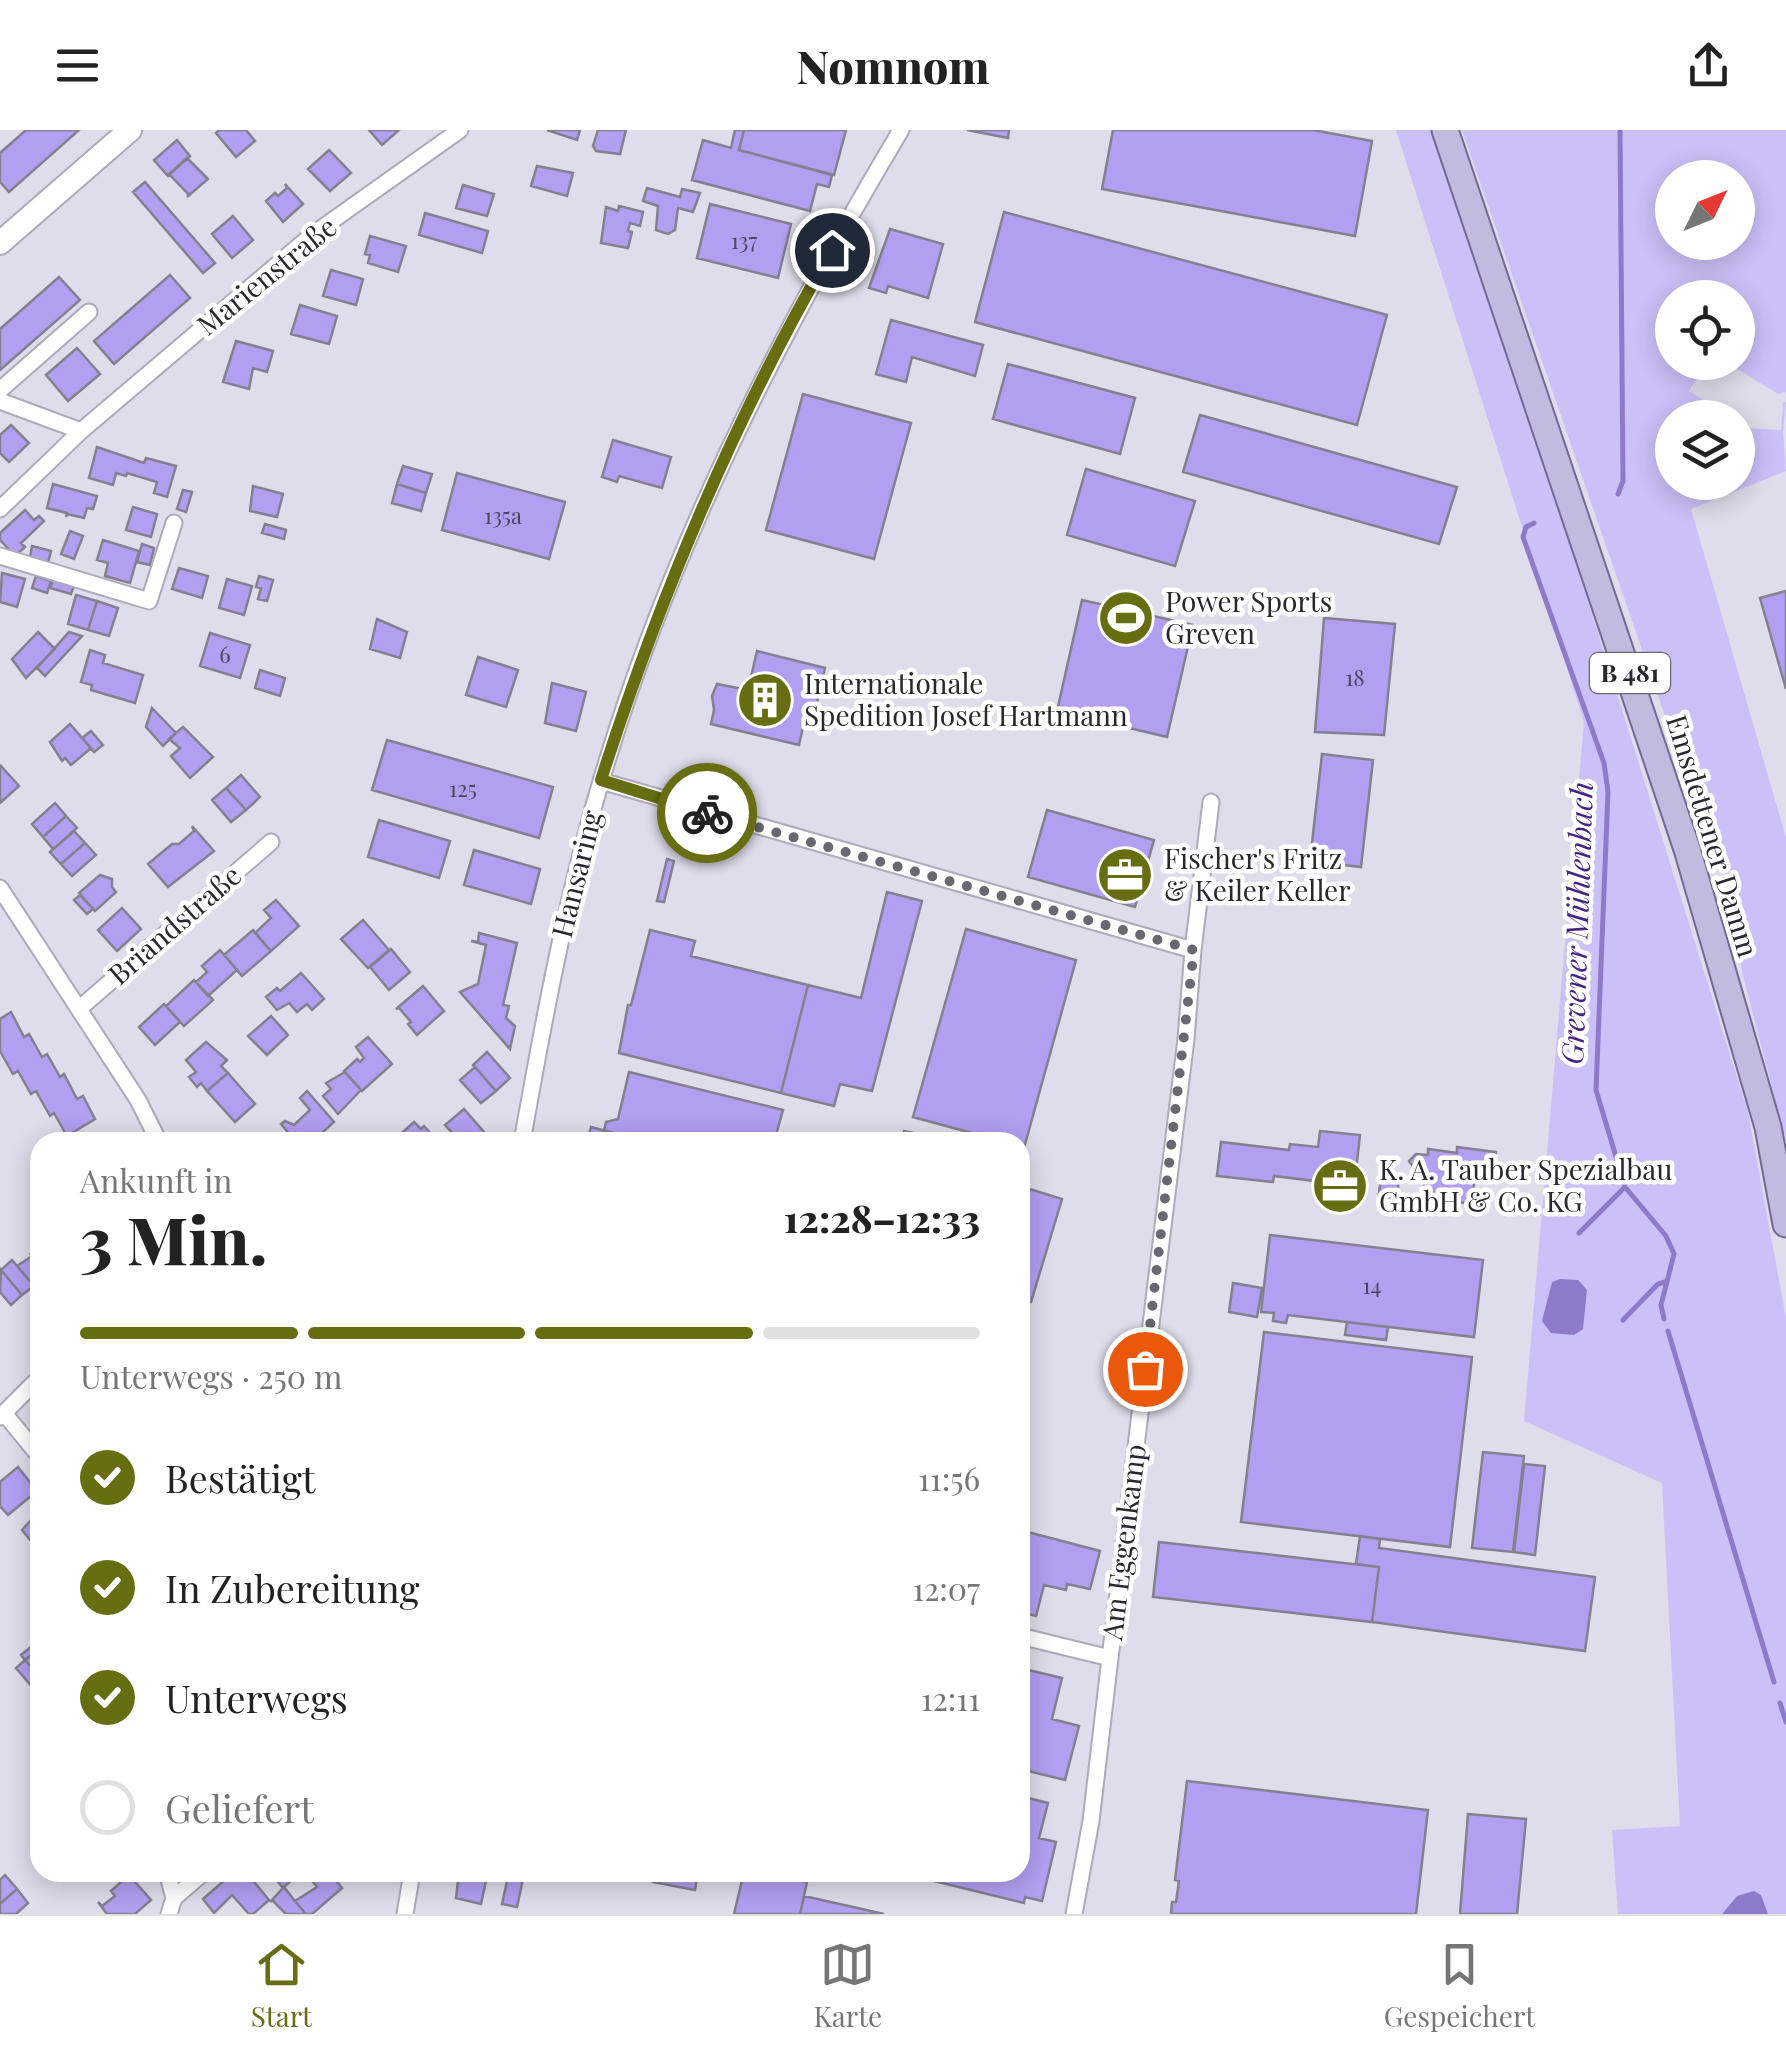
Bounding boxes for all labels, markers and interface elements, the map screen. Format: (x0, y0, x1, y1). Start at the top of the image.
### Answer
text: Nomnom (797, 35, 989, 95)
icon: menu (50, 38, 105, 93)
icon: share (1681, 38, 1736, 93)
north arrow (1655, 160, 1755, 260)
map controls (1655, 160, 1755, 500)
street label: Marienstraße (189, 207, 343, 342)
pin (790, 208, 875, 293)
icon: home (805, 223, 860, 278)
house number: 137 (731, 225, 757, 255)
button: locate (1655, 280, 1755, 380)
button: layers (1655, 400, 1755, 500)
house number: 135a (484, 500, 522, 530)
place label: Power Sports Greven (1165, 582, 1332, 651)
sports icon: Power Sports Greven (1096, 588, 1156, 648)
house number: 6 (219, 639, 231, 669)
road number: B 481 (1590, 653, 1670, 693)
house number: 18 (1345, 662, 1365, 692)
place label: Internationale Spedition Josef Hartmann (804, 664, 1128, 733)
building icon: Internationale Spedition Josef Hartmann (735, 670, 795, 730)
street label: Emsdettener Damm (1659, 710, 1768, 961)
courier (657, 763, 757, 863)
house number: 125 (449, 773, 477, 803)
water label: Grevener Mühlenbach (1551, 781, 1601, 1065)
icon: bike (680, 786, 735, 841)
street label: Hansaring (542, 806, 609, 941)
place label: Fischer's Fritz & Keiler Keller (1164, 839, 1351, 908)
office icon: Fischer's Fritz & Keiler Keller (1095, 845, 1155, 905)
street label: Briandstraße (100, 856, 248, 992)
place label: K. A. Tauber Spezialbau GmbH & Co. KG (1379, 1150, 1672, 1219)
office icon: K. A. Tauber Spezialbau GmbH & Co. KG (1310, 1156, 1370, 1216)
text: Ankunft in (80, 1158, 232, 1201)
text: 12:28–12:33 (784, 1192, 980, 1243)
text: 3 Min. (80, 1195, 267, 1281)
house number: 14 (1362, 1270, 1382, 1300)
pin (1103, 1327, 1188, 1412)
icon: bag (1118, 1342, 1173, 1397)
text: Unterwegs · 250 m (80, 1354, 342, 1397)
street label: Am Eggenkamp (1092, 1442, 1153, 1643)
icon: check (80, 1450, 135, 1505)
text: Bestätigt (165, 1452, 315, 1503)
text: 11:56 (918, 1456, 980, 1499)
icon: check (80, 1560, 135, 1615)
text: In Zubereitung (165, 1562, 419, 1613)
text: 12:07 (912, 1566, 980, 1609)
icon: check (80, 1670, 135, 1725)
text: Unterwegs (165, 1672, 348, 1723)
text: 12:11 (921, 1676, 980, 1719)
text: Geliefert (165, 1782, 314, 1833)
tab: Start (251, 1937, 312, 2034)
tab: Karte (813, 1937, 882, 2034)
tab: Gespeichert (1384, 1937, 1535, 2034)

